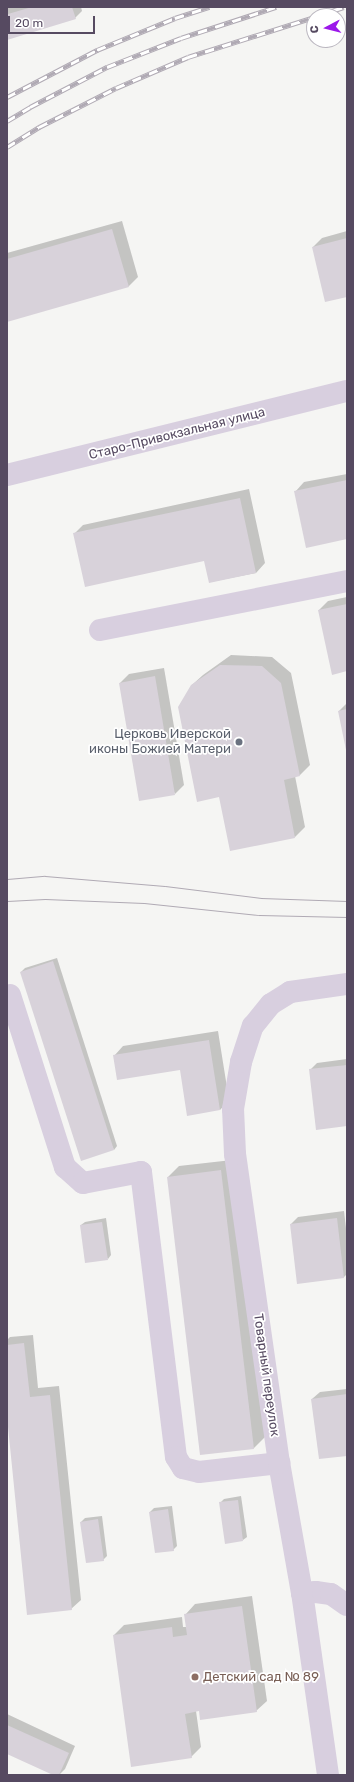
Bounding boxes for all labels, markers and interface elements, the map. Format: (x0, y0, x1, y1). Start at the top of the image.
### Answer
scale bar (10, 8, 97, 34)
north arrow (306, 8, 346, 48)
text: 20 m (15, 16, 43, 30)
text: С (308, 25, 322, 34)
street label: Старо-Привокзальная улица (87, 405, 267, 463)
place label: Церковь Иверской иконы Божией Матери (89, 727, 231, 758)
marker: Церковь Иверской иконы Божией Матери (234, 737, 244, 747)
street label: Товарный переулок (250, 1313, 282, 1437)
place label: Детский сад № 89 (203, 1669, 319, 1685)
marker: Детский сад № 89 (190, 1672, 200, 1682)

